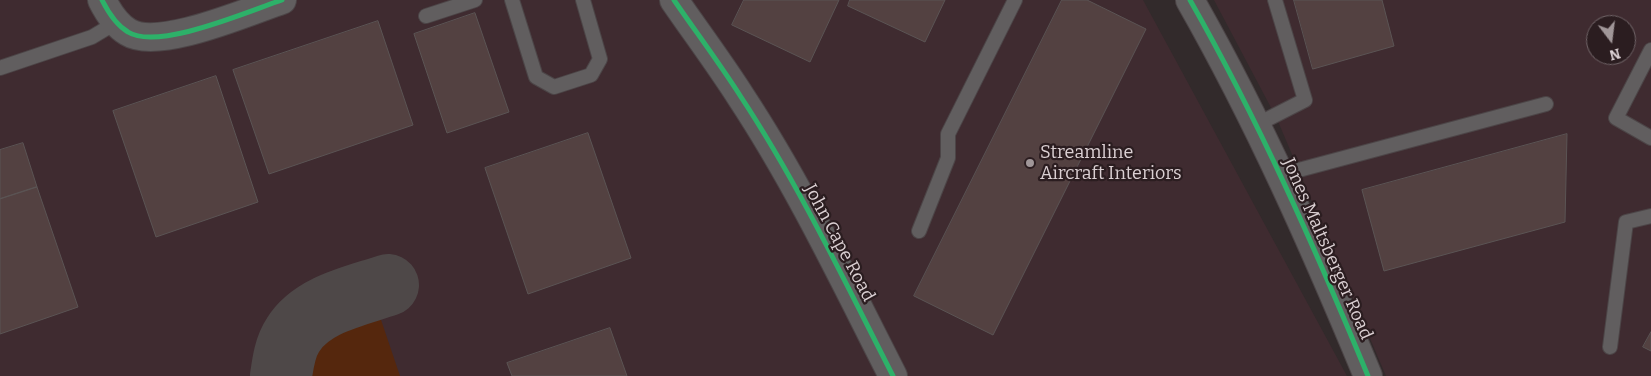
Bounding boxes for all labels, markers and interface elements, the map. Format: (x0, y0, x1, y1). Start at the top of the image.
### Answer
north arrow (1586, 15, 1636, 65)
text: N (1607, 44, 1622, 64)
place label: Streamline Aircraft Interiors (1040, 142, 1182, 184)
street label: Jones Maltsberger Road (1277, 155, 1377, 343)
marker: Streamline Aircraft Interiors (1024, 157, 1036, 169)
street label: John Cape Road (799, 181, 879, 305)

